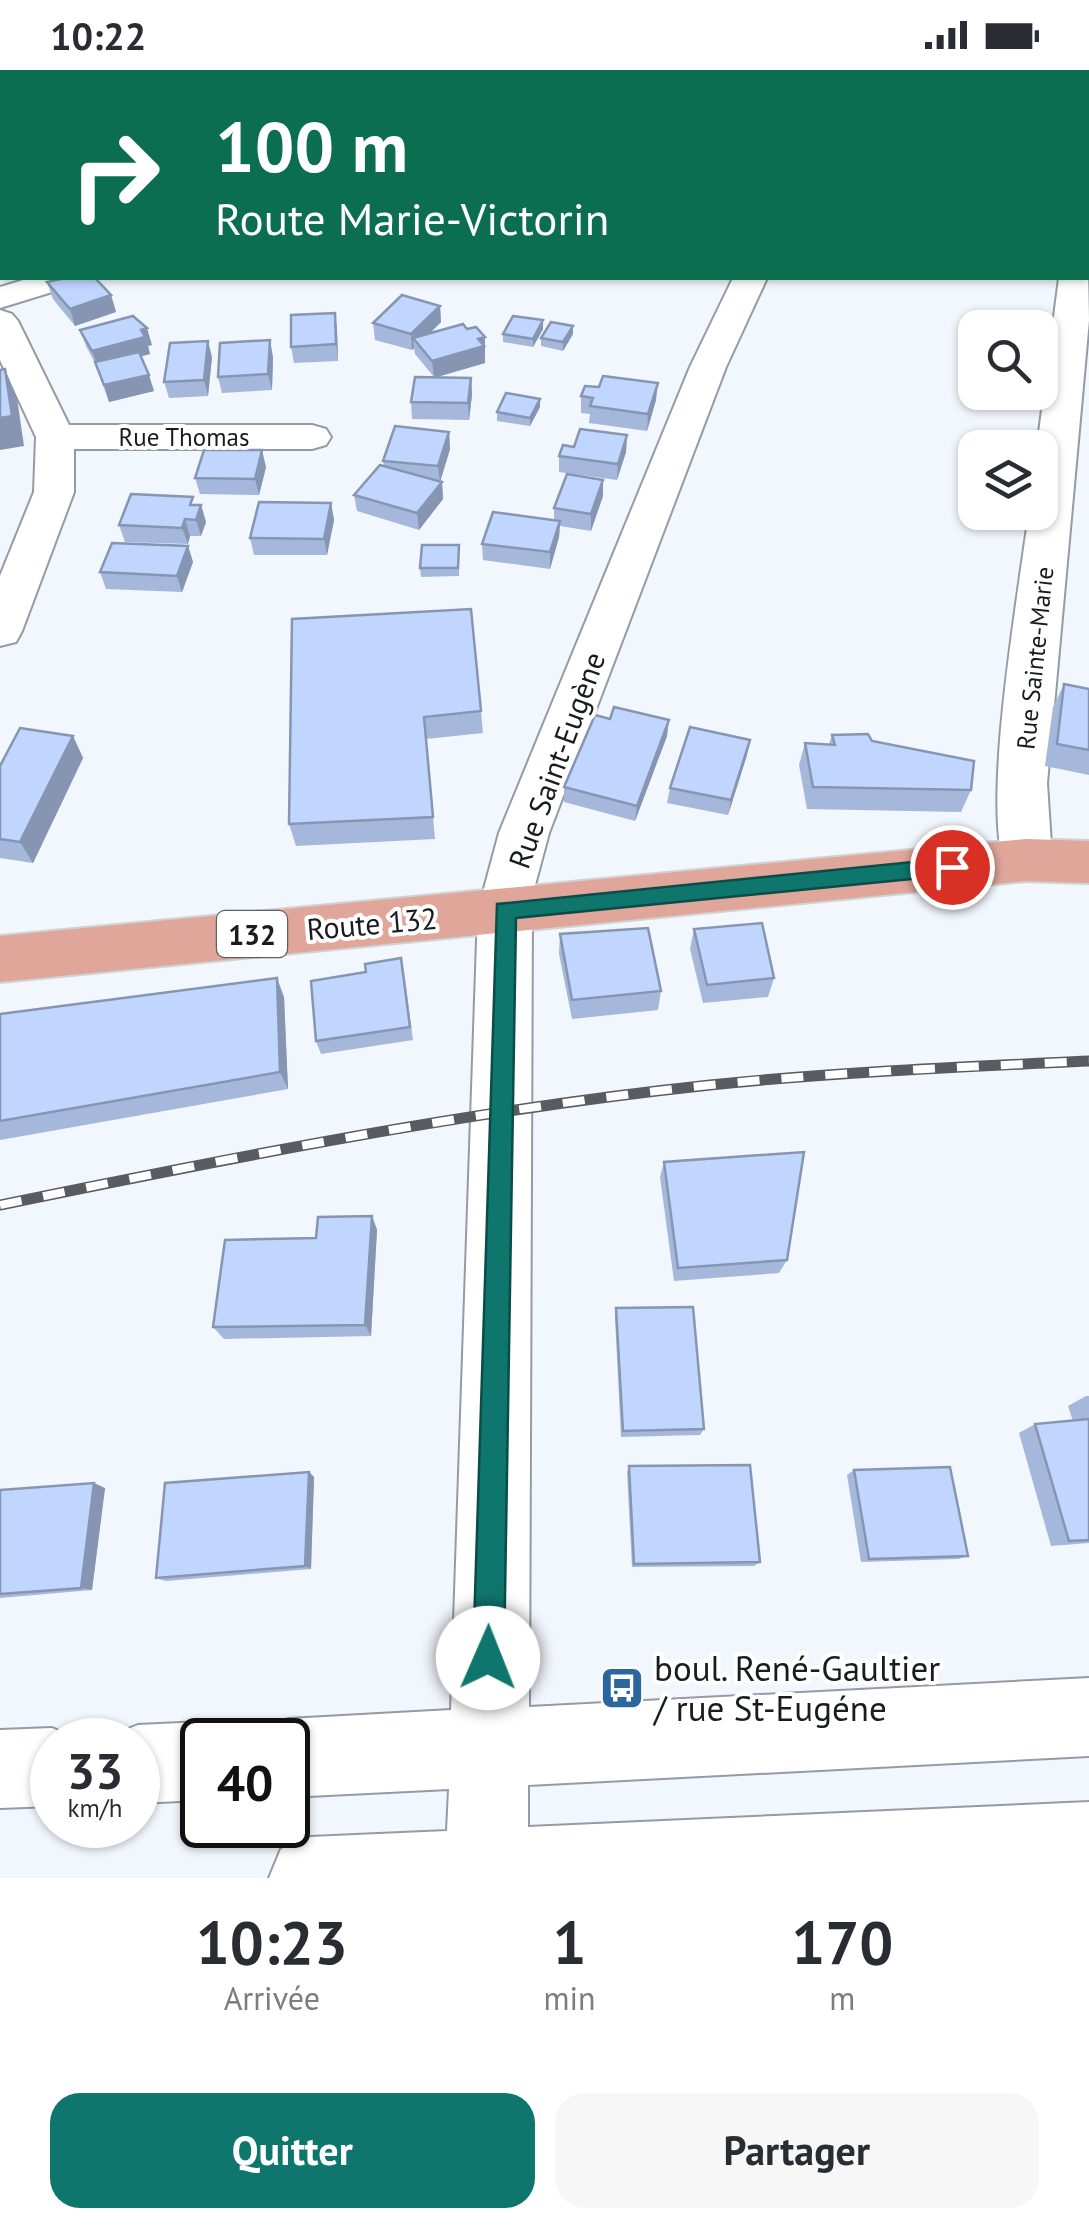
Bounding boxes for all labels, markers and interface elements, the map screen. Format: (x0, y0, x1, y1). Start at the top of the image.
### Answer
text: 10:22 (50, 11, 146, 60)
text: 100 m (215, 101, 408, 191)
icon: right (50, 110, 180, 240)
text: Route Marie-Victorin (215, 189, 609, 247)
map controls (958, 310, 1058, 530)
button: search (958, 310, 1058, 410)
street label: Rue Thomas (119, 421, 249, 453)
button: layers (958, 430, 1058, 530)
street label: Rue Sainte-Marie (1009, 565, 1061, 751)
street label: Rue Saint-Eugène (499, 646, 613, 874)
pin (910, 825, 995, 910)
icon: arrive (925, 840, 980, 895)
street label: Route 132 (305, 898, 439, 948)
road number: 132 (217, 911, 287, 957)
position arrow (436, 1606, 540, 1710)
place label: boul. René-Gaultier / rue St-Eugéne (652, 1645, 940, 1731)
bus stop icon: boul. René-Gaultier / rue St-Eugéne (599, 1665, 645, 1711)
speed limit sign: 40 (180, 1718, 310, 1848)
text: 33 (67, 1738, 123, 1803)
text: km/h (68, 1792, 122, 1824)
text: 10:23 (196, 1903, 348, 1981)
text: 1 (553, 1903, 587, 1981)
text: 170 (791, 1903, 893, 1981)
text: Arrivée (224, 1977, 320, 2019)
text: min (544, 1977, 596, 2019)
text: m (829, 1977, 855, 2019)
button: Quitter (50, 2093, 535, 2208)
button: Partager (555, 2093, 1039, 2208)

